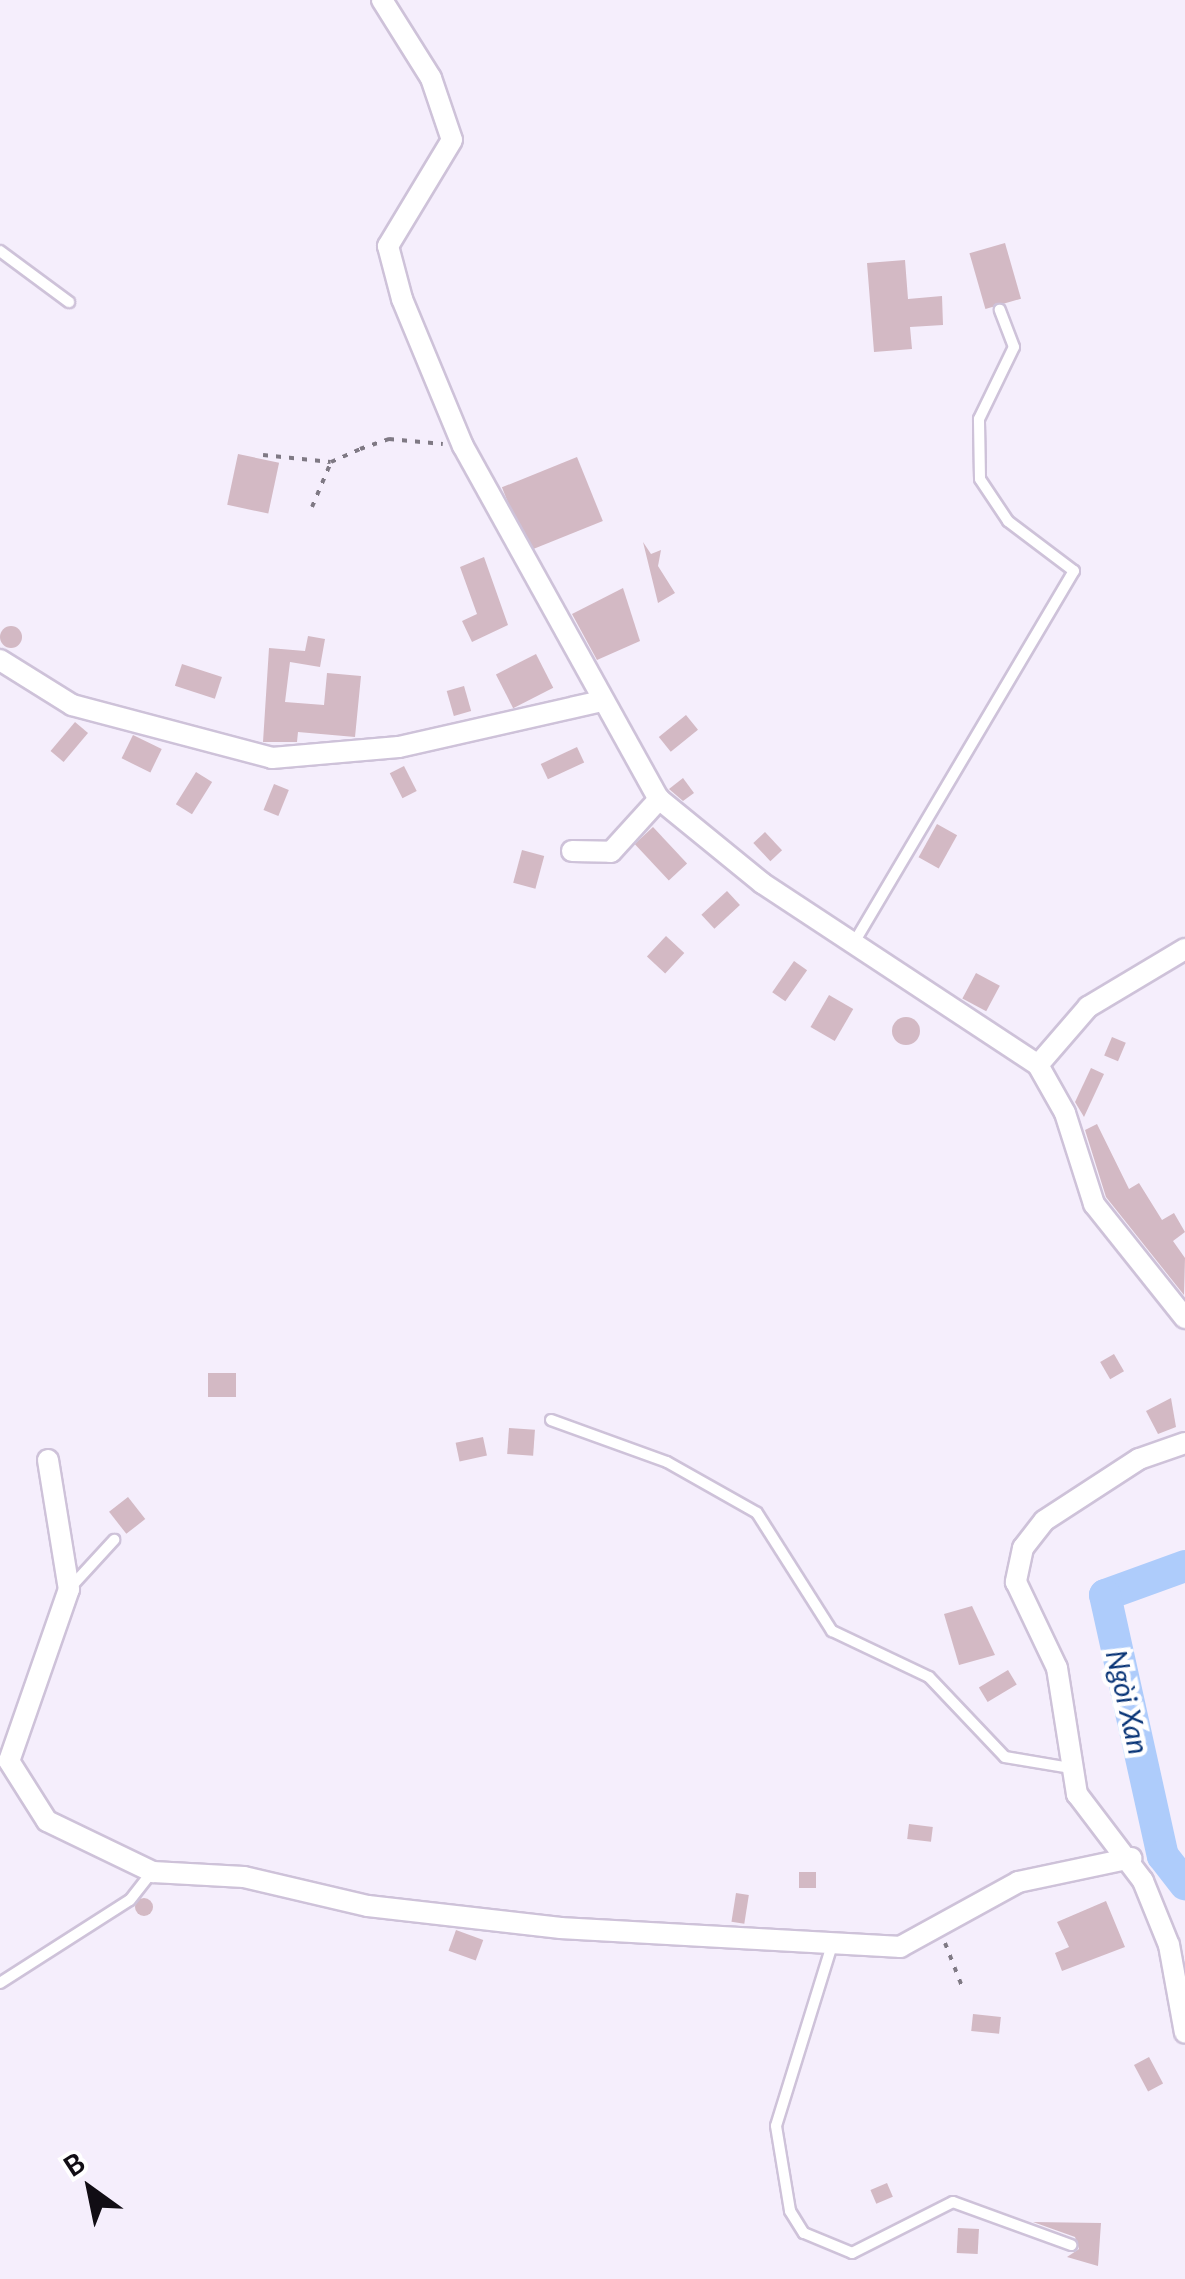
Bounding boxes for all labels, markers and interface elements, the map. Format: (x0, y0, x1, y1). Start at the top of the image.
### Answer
water label: Ngòi Xan (1100, 1647, 1156, 1757)
north arrow (40, 2139, 140, 2239)
text: B (57, 2145, 91, 2183)

